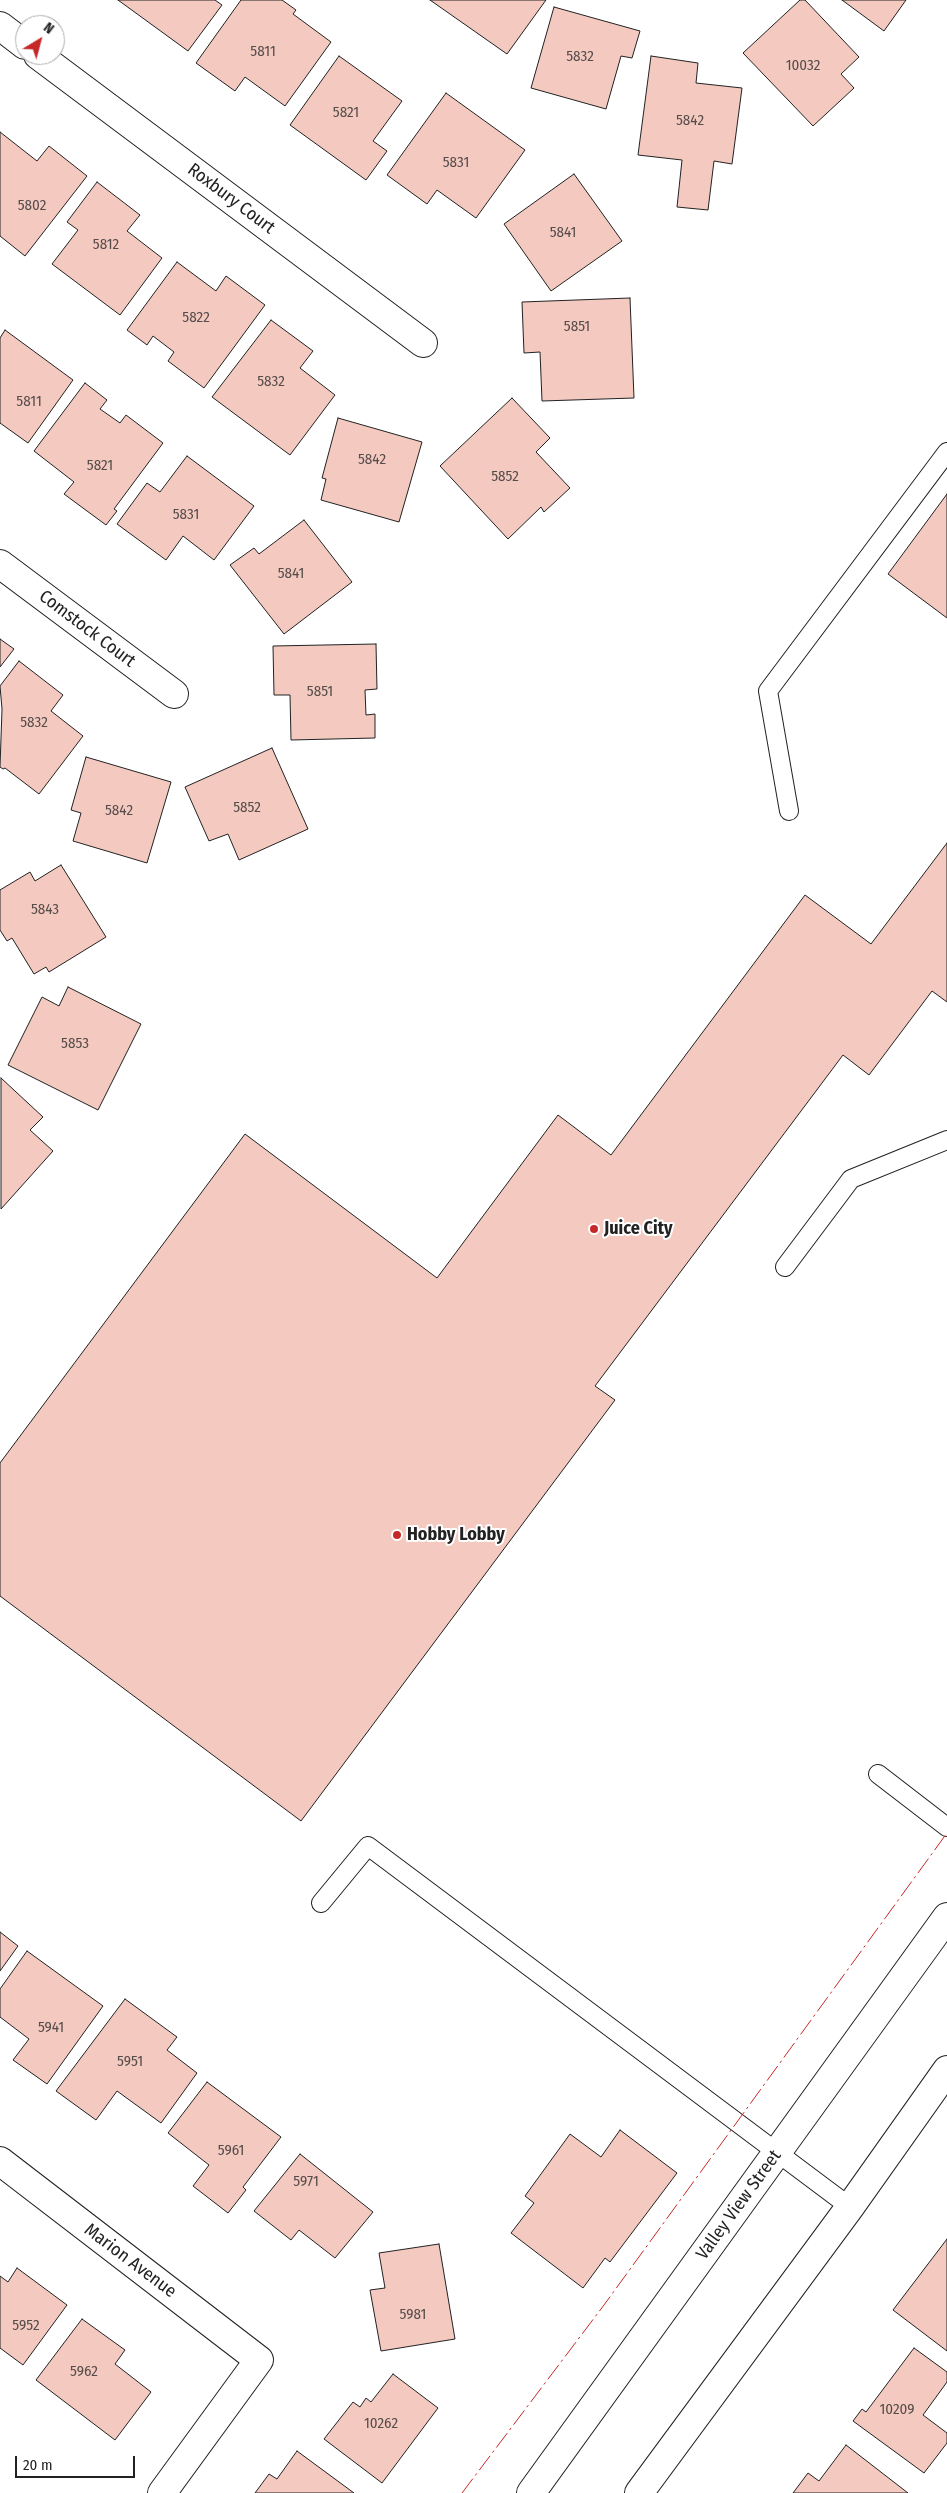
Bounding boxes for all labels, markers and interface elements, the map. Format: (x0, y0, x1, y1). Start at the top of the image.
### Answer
north arrow (15, 15, 65, 65)
text: N (40, 19, 57, 38)
house number: 5811 (250, 43, 276, 61)
house number: 5832 (566, 48, 594, 66)
house number: 10032 (786, 57, 820, 75)
house number: 5821 (333, 104, 359, 122)
house number: 5842 (676, 112, 704, 130)
house number: 5831 (443, 154, 469, 172)
street label: Roxbury Court (183, 159, 279, 239)
house number: 5802 (18, 197, 46, 215)
house number: 5841 (550, 224, 576, 242)
house number: 5812 (93, 236, 119, 254)
house number: 5822 (182, 309, 210, 327)
house number: 5851 (564, 318, 590, 336)
house number: 5832 (257, 373, 285, 391)
house number: 5811 (16, 393, 42, 411)
house number: 5842 (358, 451, 386, 469)
house number: 5821 (87, 457, 113, 475)
house number: 5852 (491, 468, 519, 486)
house number: 5831 (173, 506, 199, 524)
house number: 5841 (278, 565, 304, 583)
street label: Comstock Court (35, 586, 139, 672)
house number: 5851 (307, 683, 333, 701)
house number: 5832 (20, 714, 48, 732)
house number: 5852 (233, 799, 261, 817)
house number: 5842 (105, 802, 133, 820)
house number: 5843 (31, 901, 59, 919)
house number: 5853 (61, 1035, 89, 1053)
place label: Juice City (604, 1218, 673, 1240)
marker: Juice City (588, 1223, 600, 1235)
place label: Hobby Lobby (407, 1524, 505, 1546)
marker: Hobby Lobby (391, 1529, 403, 1541)
house number: 5941 (38, 2019, 64, 2037)
house number: 5951 (117, 2053, 143, 2071)
house number: 5961 (218, 2142, 244, 2160)
street label: Valley View Street (692, 2146, 786, 2264)
house number: 5971 (293, 2173, 319, 2191)
street label: Marion Avenue (80, 2219, 180, 2303)
house number: 5981 (400, 2306, 426, 2324)
house number: 5952 (12, 2317, 40, 2335)
house number: 5962 (70, 2363, 98, 2381)
house number: 10209 (879, 2401, 915, 2419)
house number: 10262 (364, 2415, 398, 2433)
scale bar (18, 2446, 138, 2478)
text: 20 m (23, 2456, 53, 2474)

